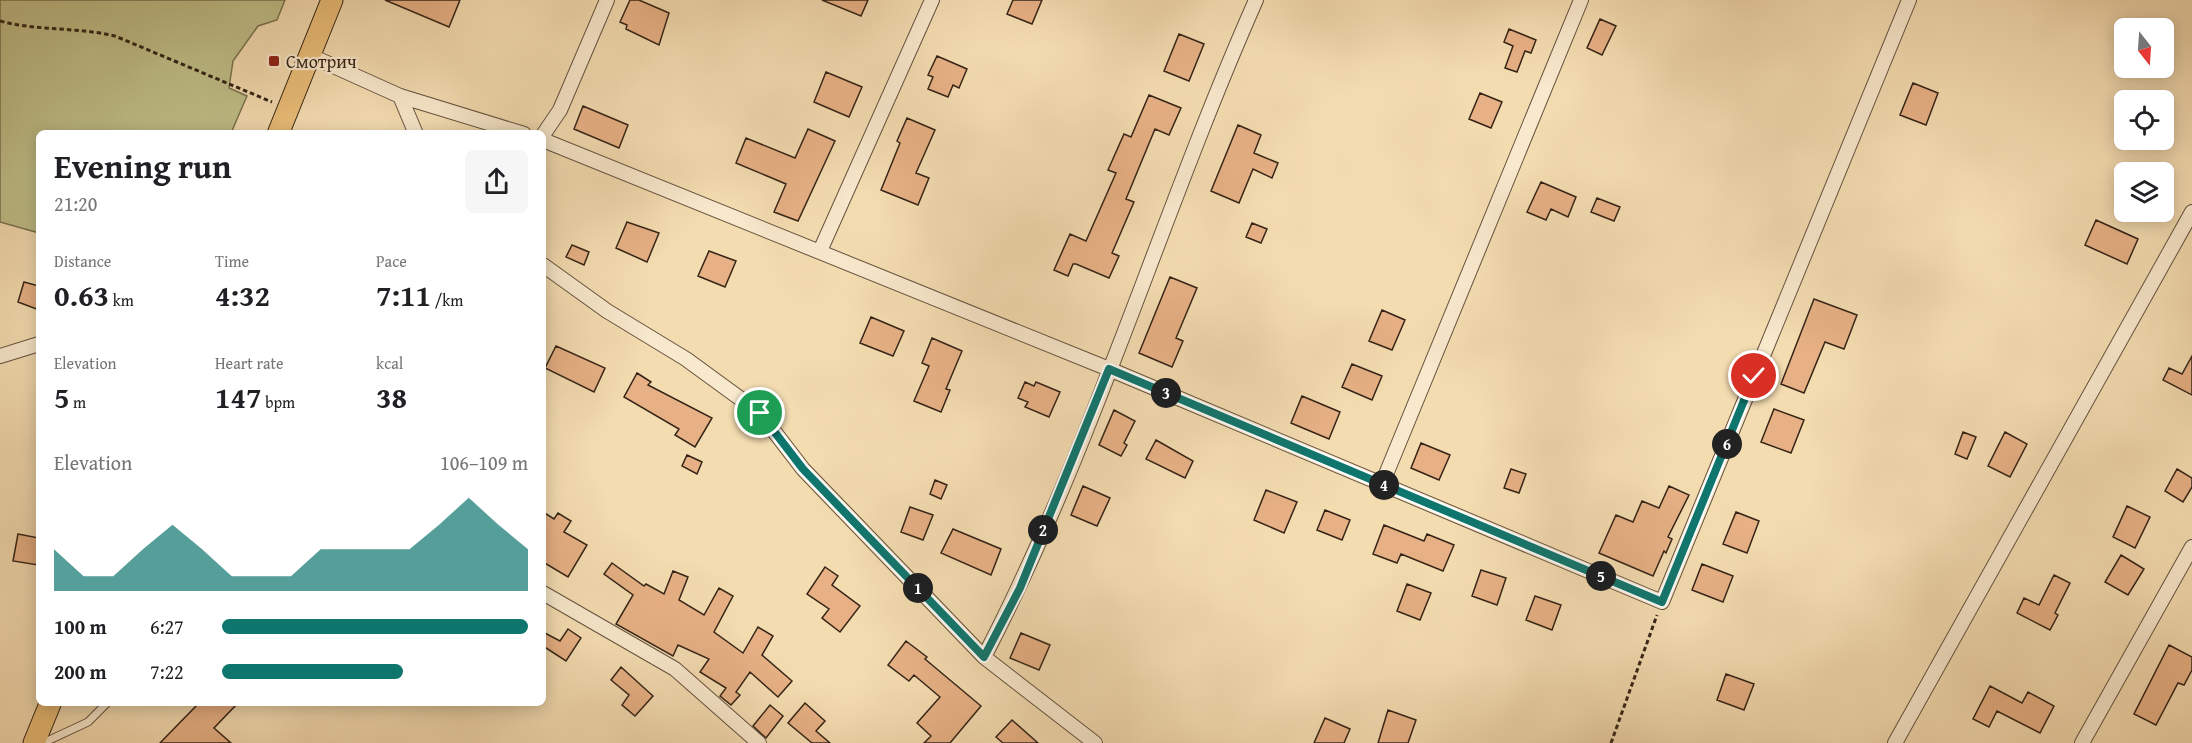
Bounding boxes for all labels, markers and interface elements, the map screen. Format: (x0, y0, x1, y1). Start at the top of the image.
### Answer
north arrow (2114, 18, 2174, 78)
map controls (2114, 18, 2174, 222)
place label: Смотрич (286, 48, 357, 75)
marker: Смотрич (267, 54, 281, 68)
button: locate (2114, 90, 2174, 150)
text: Evening run (54, 142, 231, 190)
button: share (465, 150, 528, 213)
button: layers (2114, 162, 2174, 222)
text: 21:20 (54, 189, 97, 218)
text: Distance (54, 249, 111, 273)
text: Time (215, 249, 249, 273)
text: Pace (376, 249, 407, 273)
text: 0.63 (54, 273, 109, 317)
text: 4:32 (215, 273, 270, 317)
text: 7:11 (376, 273, 431, 317)
text: km (109, 288, 134, 312)
text: /km (431, 288, 463, 312)
pin (1728, 350, 1779, 401)
text: Elevation (54, 351, 117, 375)
text: Heart rate (215, 351, 284, 375)
text: kcal (376, 351, 403, 375)
icon: check (1737, 359, 1770, 392)
text: 5 (54, 375, 70, 419)
text: 147 (215, 375, 262, 419)
text: 38 (376, 375, 407, 419)
pin: 3 (1151, 378, 1181, 408)
text: 3 (1162, 381, 1170, 405)
pin (734, 387, 785, 438)
text: m (70, 390, 86, 414)
text: bpm (262, 390, 295, 414)
icon: arrive (743, 396, 776, 429)
pin: 6 (1712, 429, 1742, 459)
text: 6 (1723, 432, 1731, 456)
text: Elevation (54, 448, 132, 477)
text: 106–109 m (440, 448, 528, 477)
pin: 4 (1369, 470, 1399, 500)
text: 4 (1380, 473, 1388, 497)
pin: 2 (1028, 515, 1058, 545)
text: 2 (1039, 518, 1047, 542)
pin: 5 (1586, 561, 1616, 591)
text: 5 (1597, 564, 1605, 588)
pin: 1 (903, 573, 933, 603)
text: 1 (914, 576, 922, 600)
text: 100 m (54, 612, 107, 641)
text: 6:27 (150, 612, 184, 641)
text: 200 m (54, 657, 107, 686)
text: 7:22 (150, 657, 184, 686)

